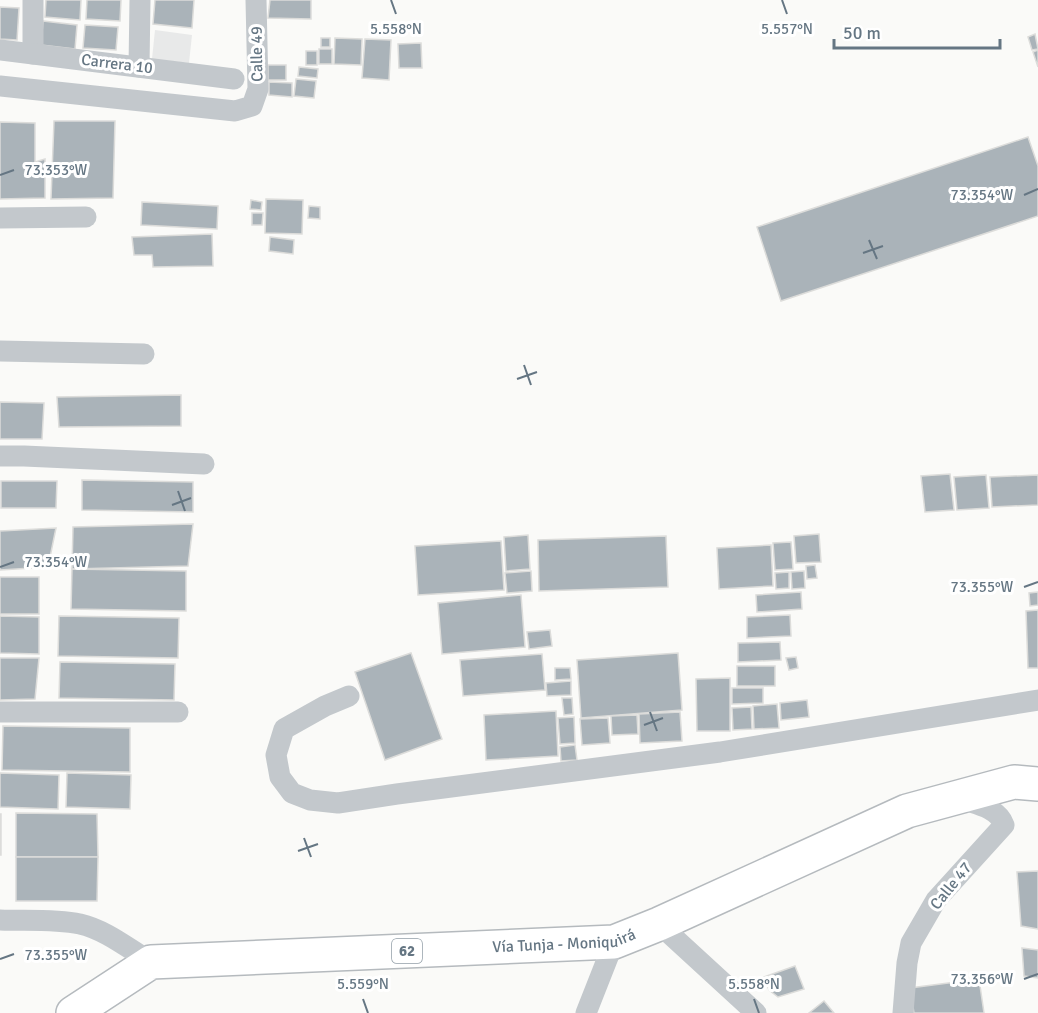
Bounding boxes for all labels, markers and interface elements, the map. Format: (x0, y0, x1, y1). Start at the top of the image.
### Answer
scale bar (834, 12, 1000, 50)
text: 5.558°N (370, 20, 422, 38)
text: 5.557°N (761, 20, 813, 38)
text: 50 m (843, 22, 881, 44)
street label: Calle 49 (247, 26, 267, 82)
street label: Carrera 10 (80, 50, 154, 78)
text: 73.353°W (25, 161, 88, 179)
text: 73.354°W (951, 186, 1014, 204)
text: 73.354°W (25, 553, 88, 571)
text: 73.355°W (951, 578, 1014, 596)
street label: Calle 47 (926, 858, 976, 914)
street label: Vía Tunja - Moniquirá (492, 924, 639, 957)
road number: 62 (392, 939, 422, 963)
text: 73.355°W (25, 946, 88, 964)
text: 73.356°W (951, 970, 1014, 988)
text: 5.559°N (337, 975, 389, 993)
text: 5.558°N (728, 975, 780, 993)

